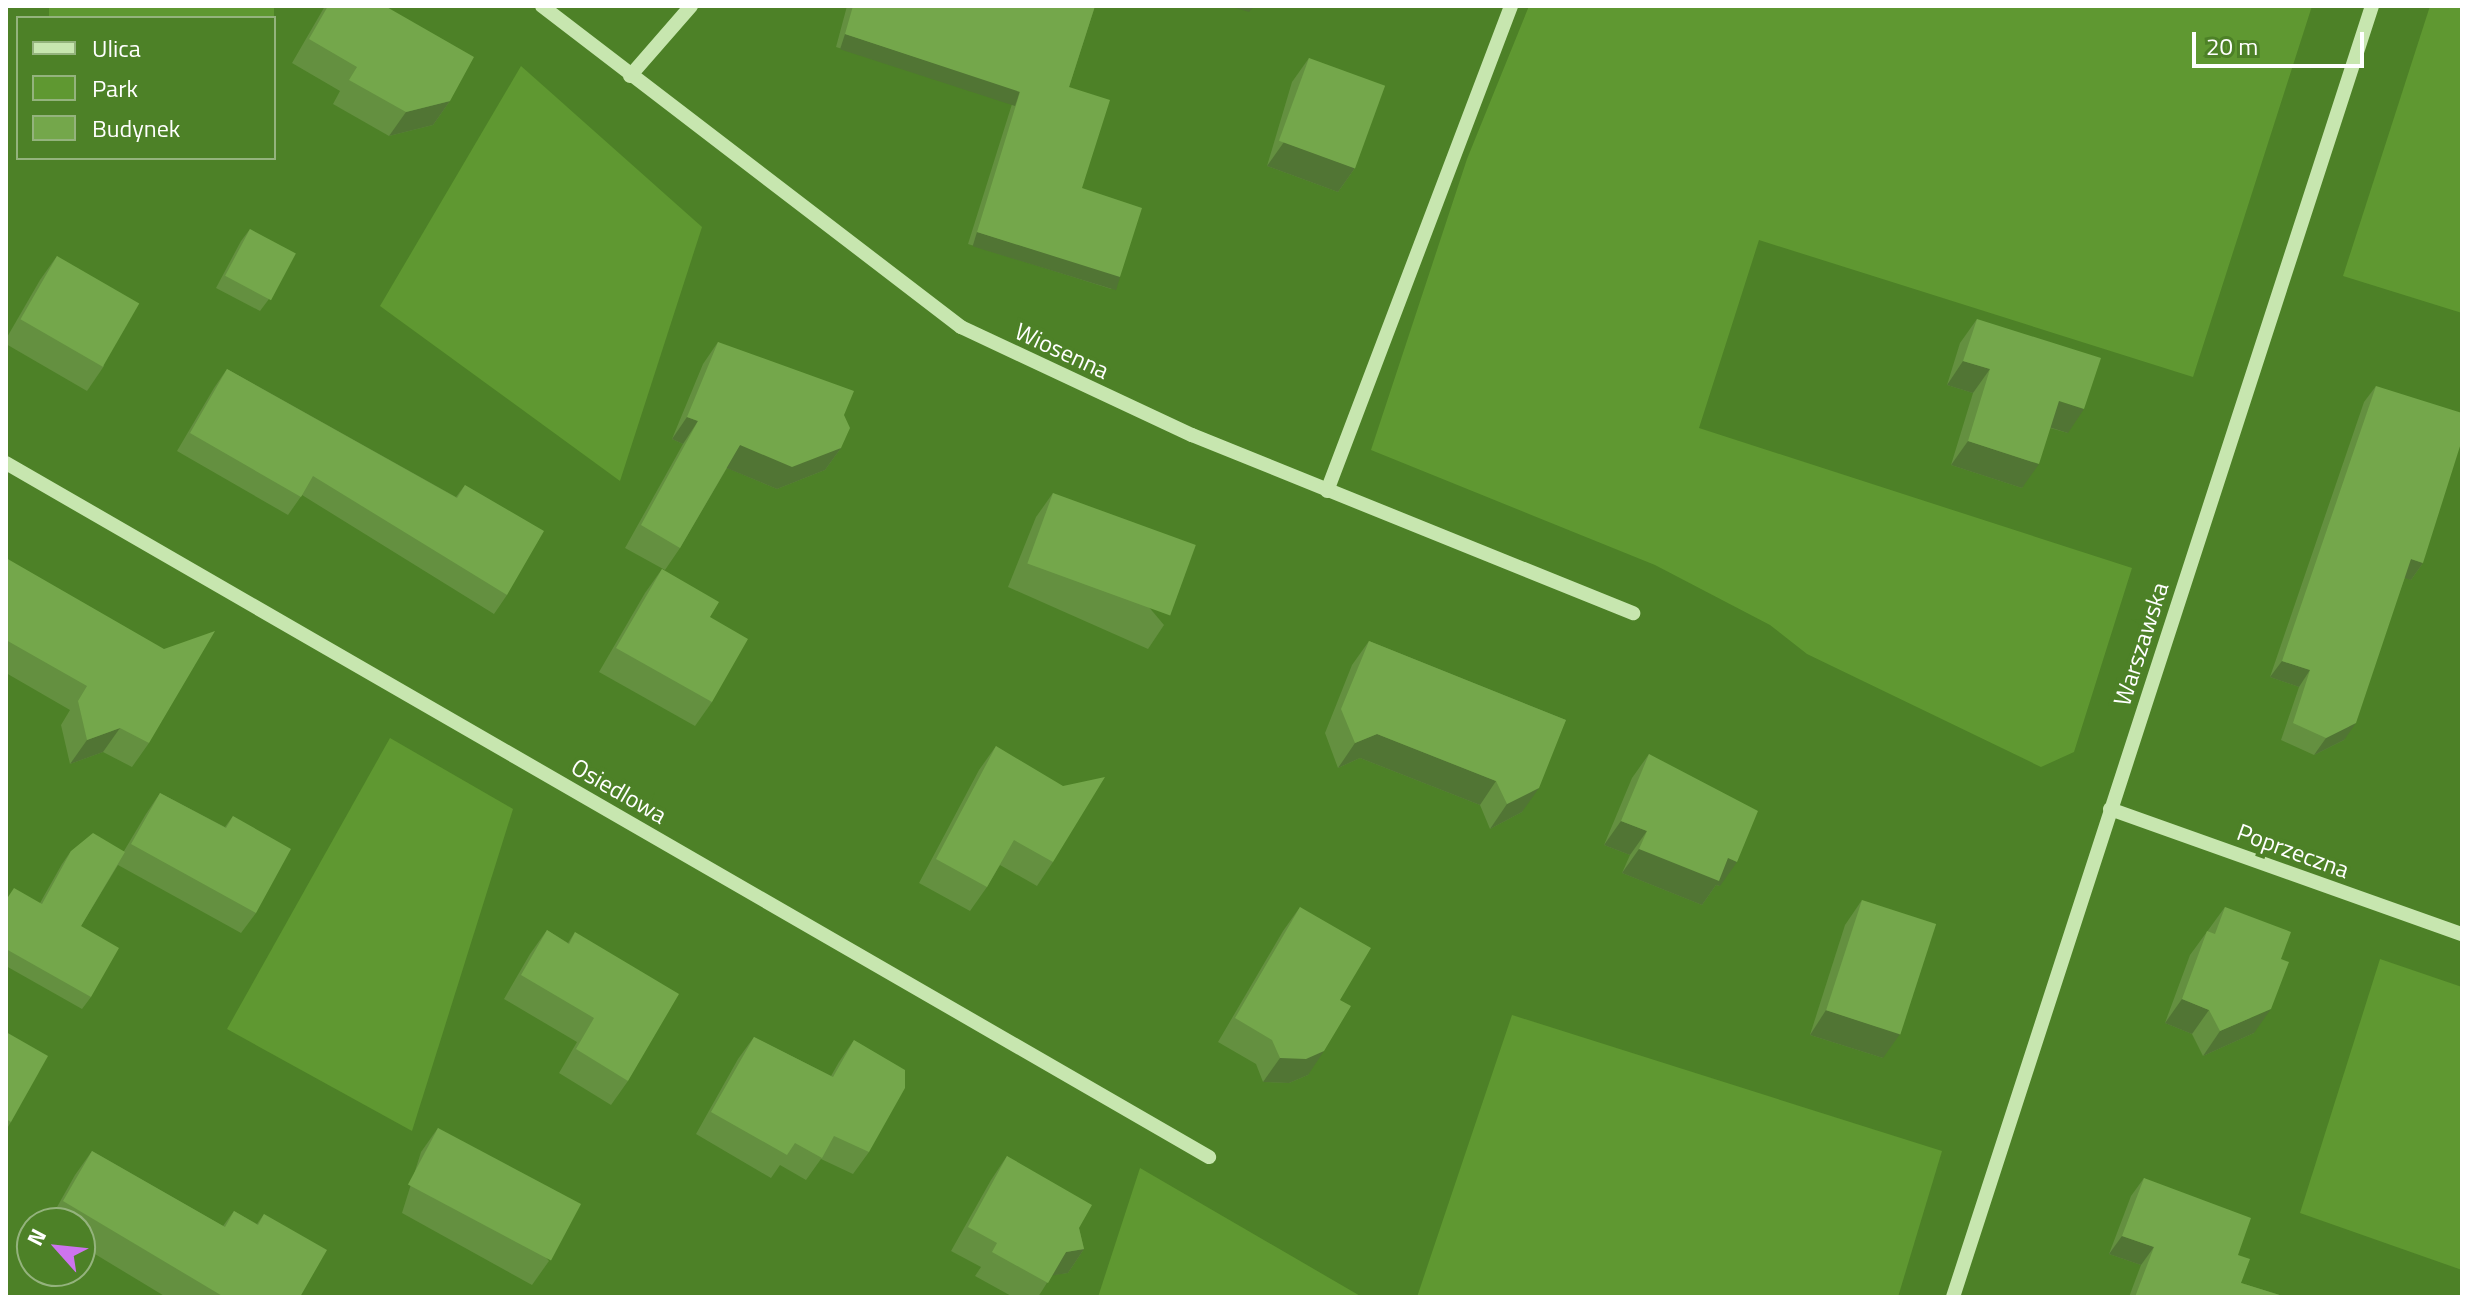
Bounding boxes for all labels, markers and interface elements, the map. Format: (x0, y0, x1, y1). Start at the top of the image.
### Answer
legend (16, 16, 276, 160)
scale bar (2196, 16, 2368, 66)
text: 20 m (2206, 28, 2258, 64)
text: Ulica (92, 30, 141, 66)
text: Park (92, 70, 138, 106)
text: Budynek (92, 110, 180, 146)
street label: Wiosenna (1010, 317, 1114, 385)
street label: Warszawska (2108, 579, 2174, 709)
street label: Osiedlowa (566, 752, 672, 830)
street label: Poprzeczna (2233, 817, 2353, 885)
north arrow (16, 1207, 96, 1287)
text: N (18, 1223, 55, 1252)

